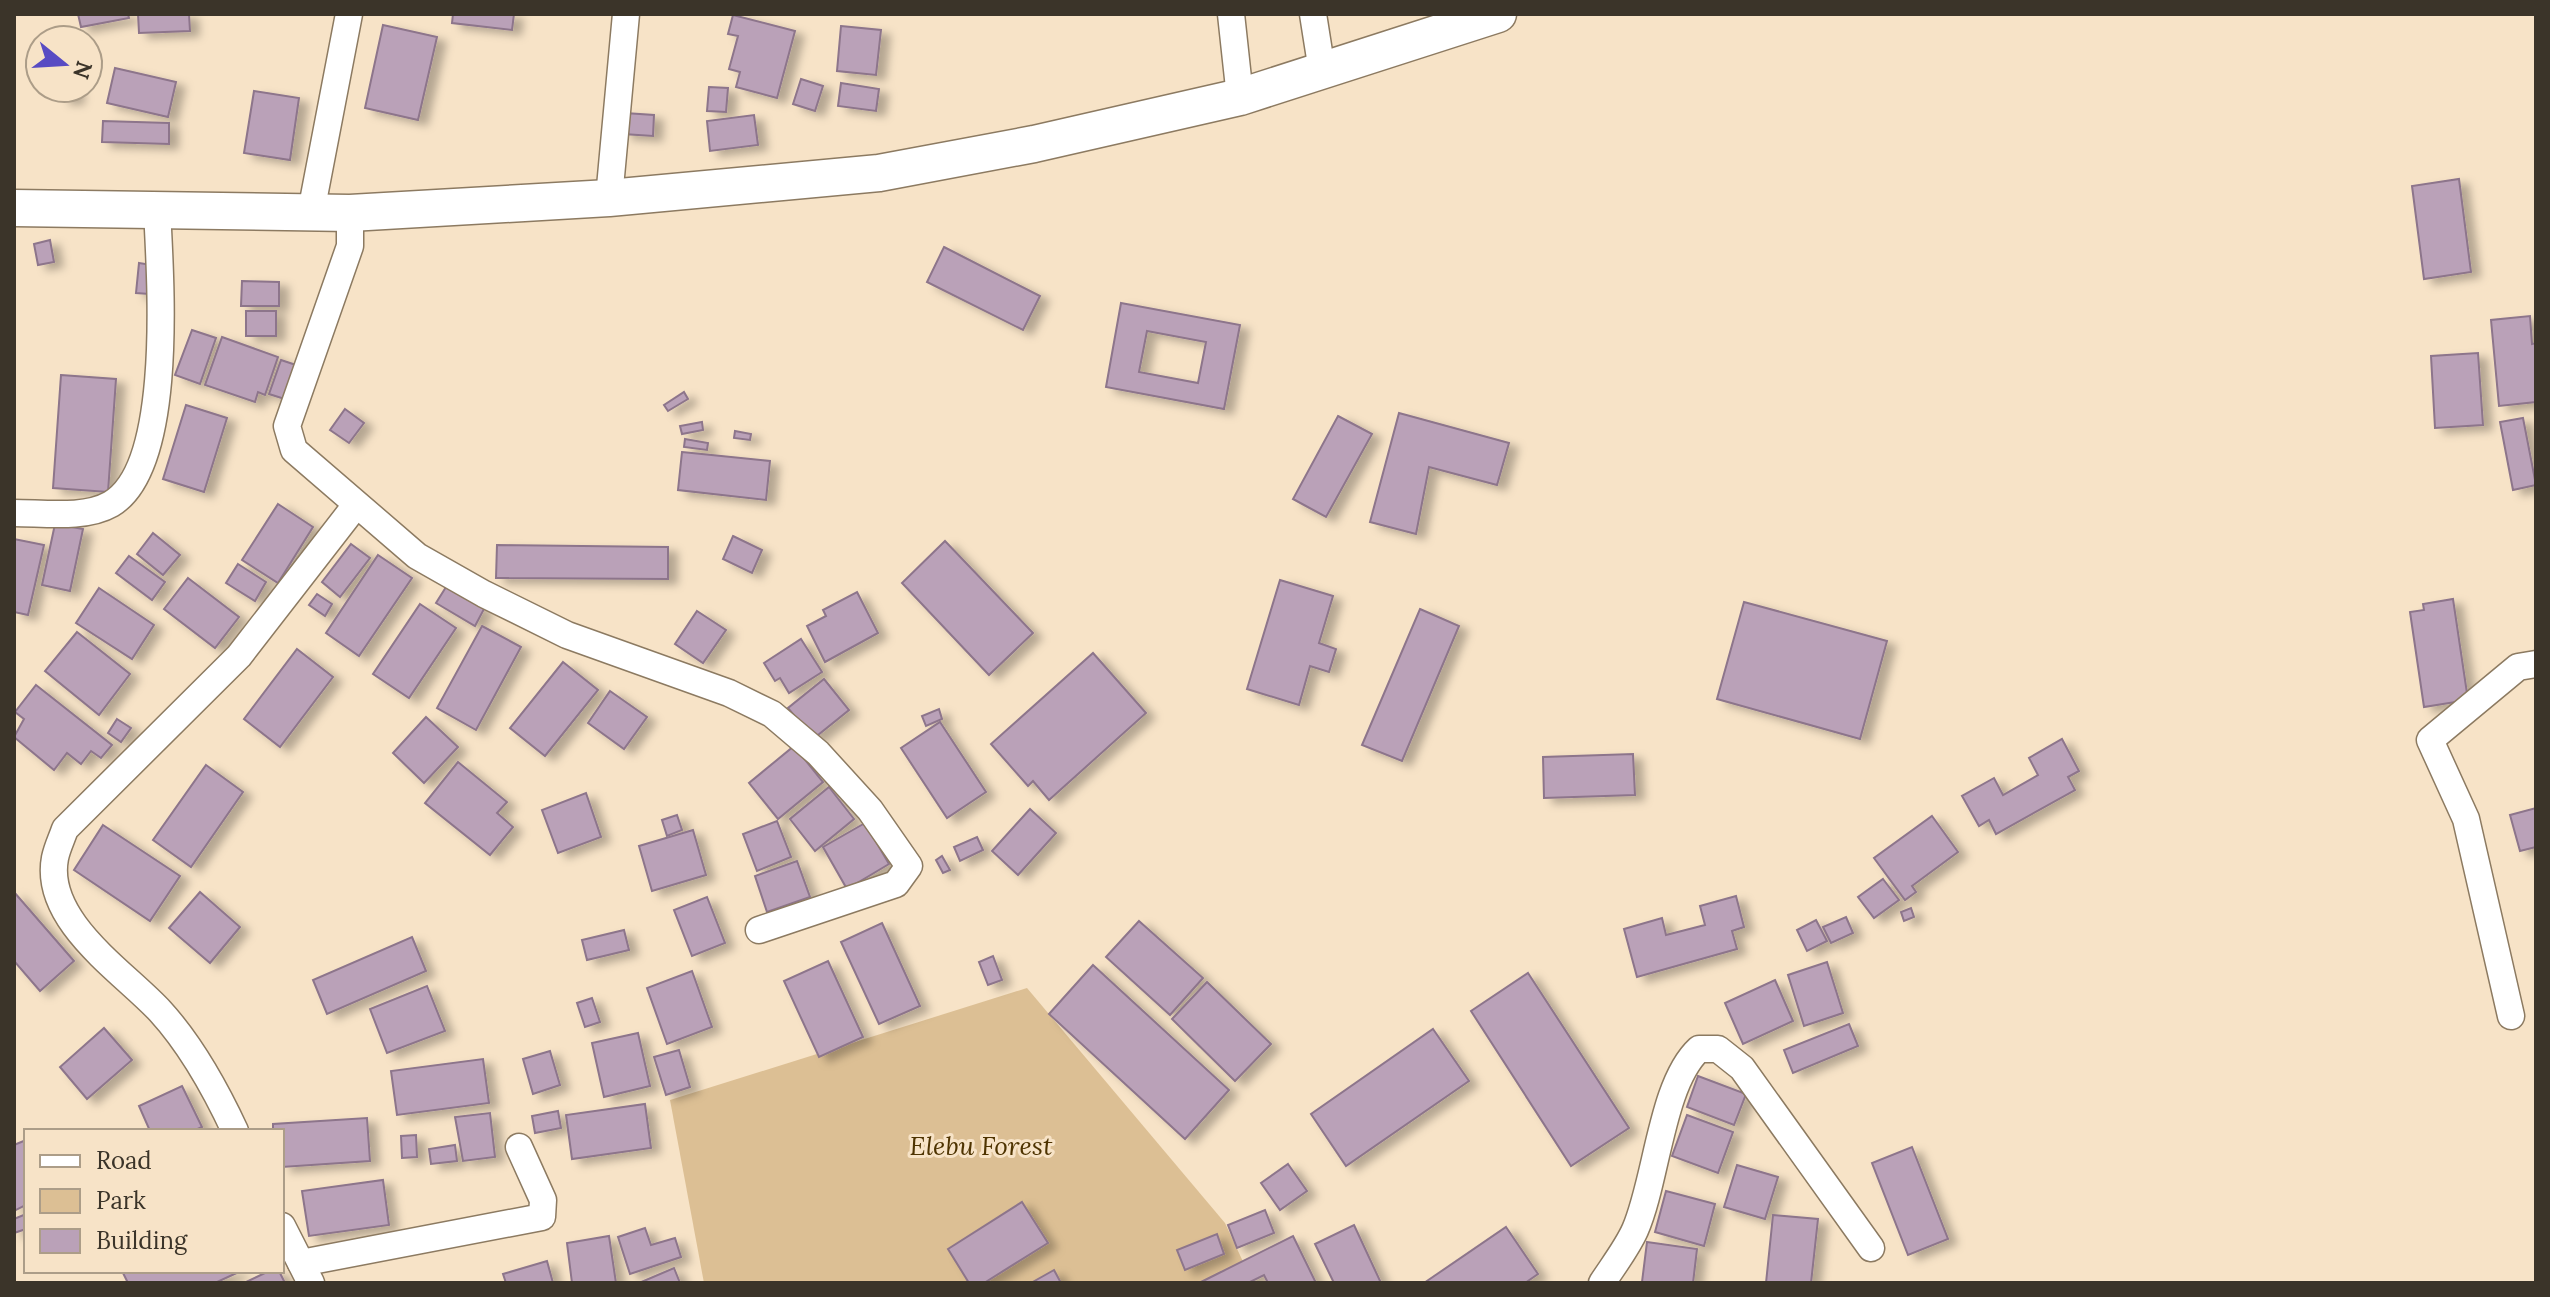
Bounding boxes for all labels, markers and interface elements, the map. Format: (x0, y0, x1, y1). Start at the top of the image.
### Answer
north arrow (24, 24, 104, 104)
text: N (67, 58, 99, 83)
legend (24, 1129, 284, 1273)
park label: Elebu Forest (910, 1129, 1053, 1162)
text: Road (96, 1145, 152, 1176)
text: Park (96, 1185, 146, 1216)
text: Building (96, 1225, 188, 1256)

